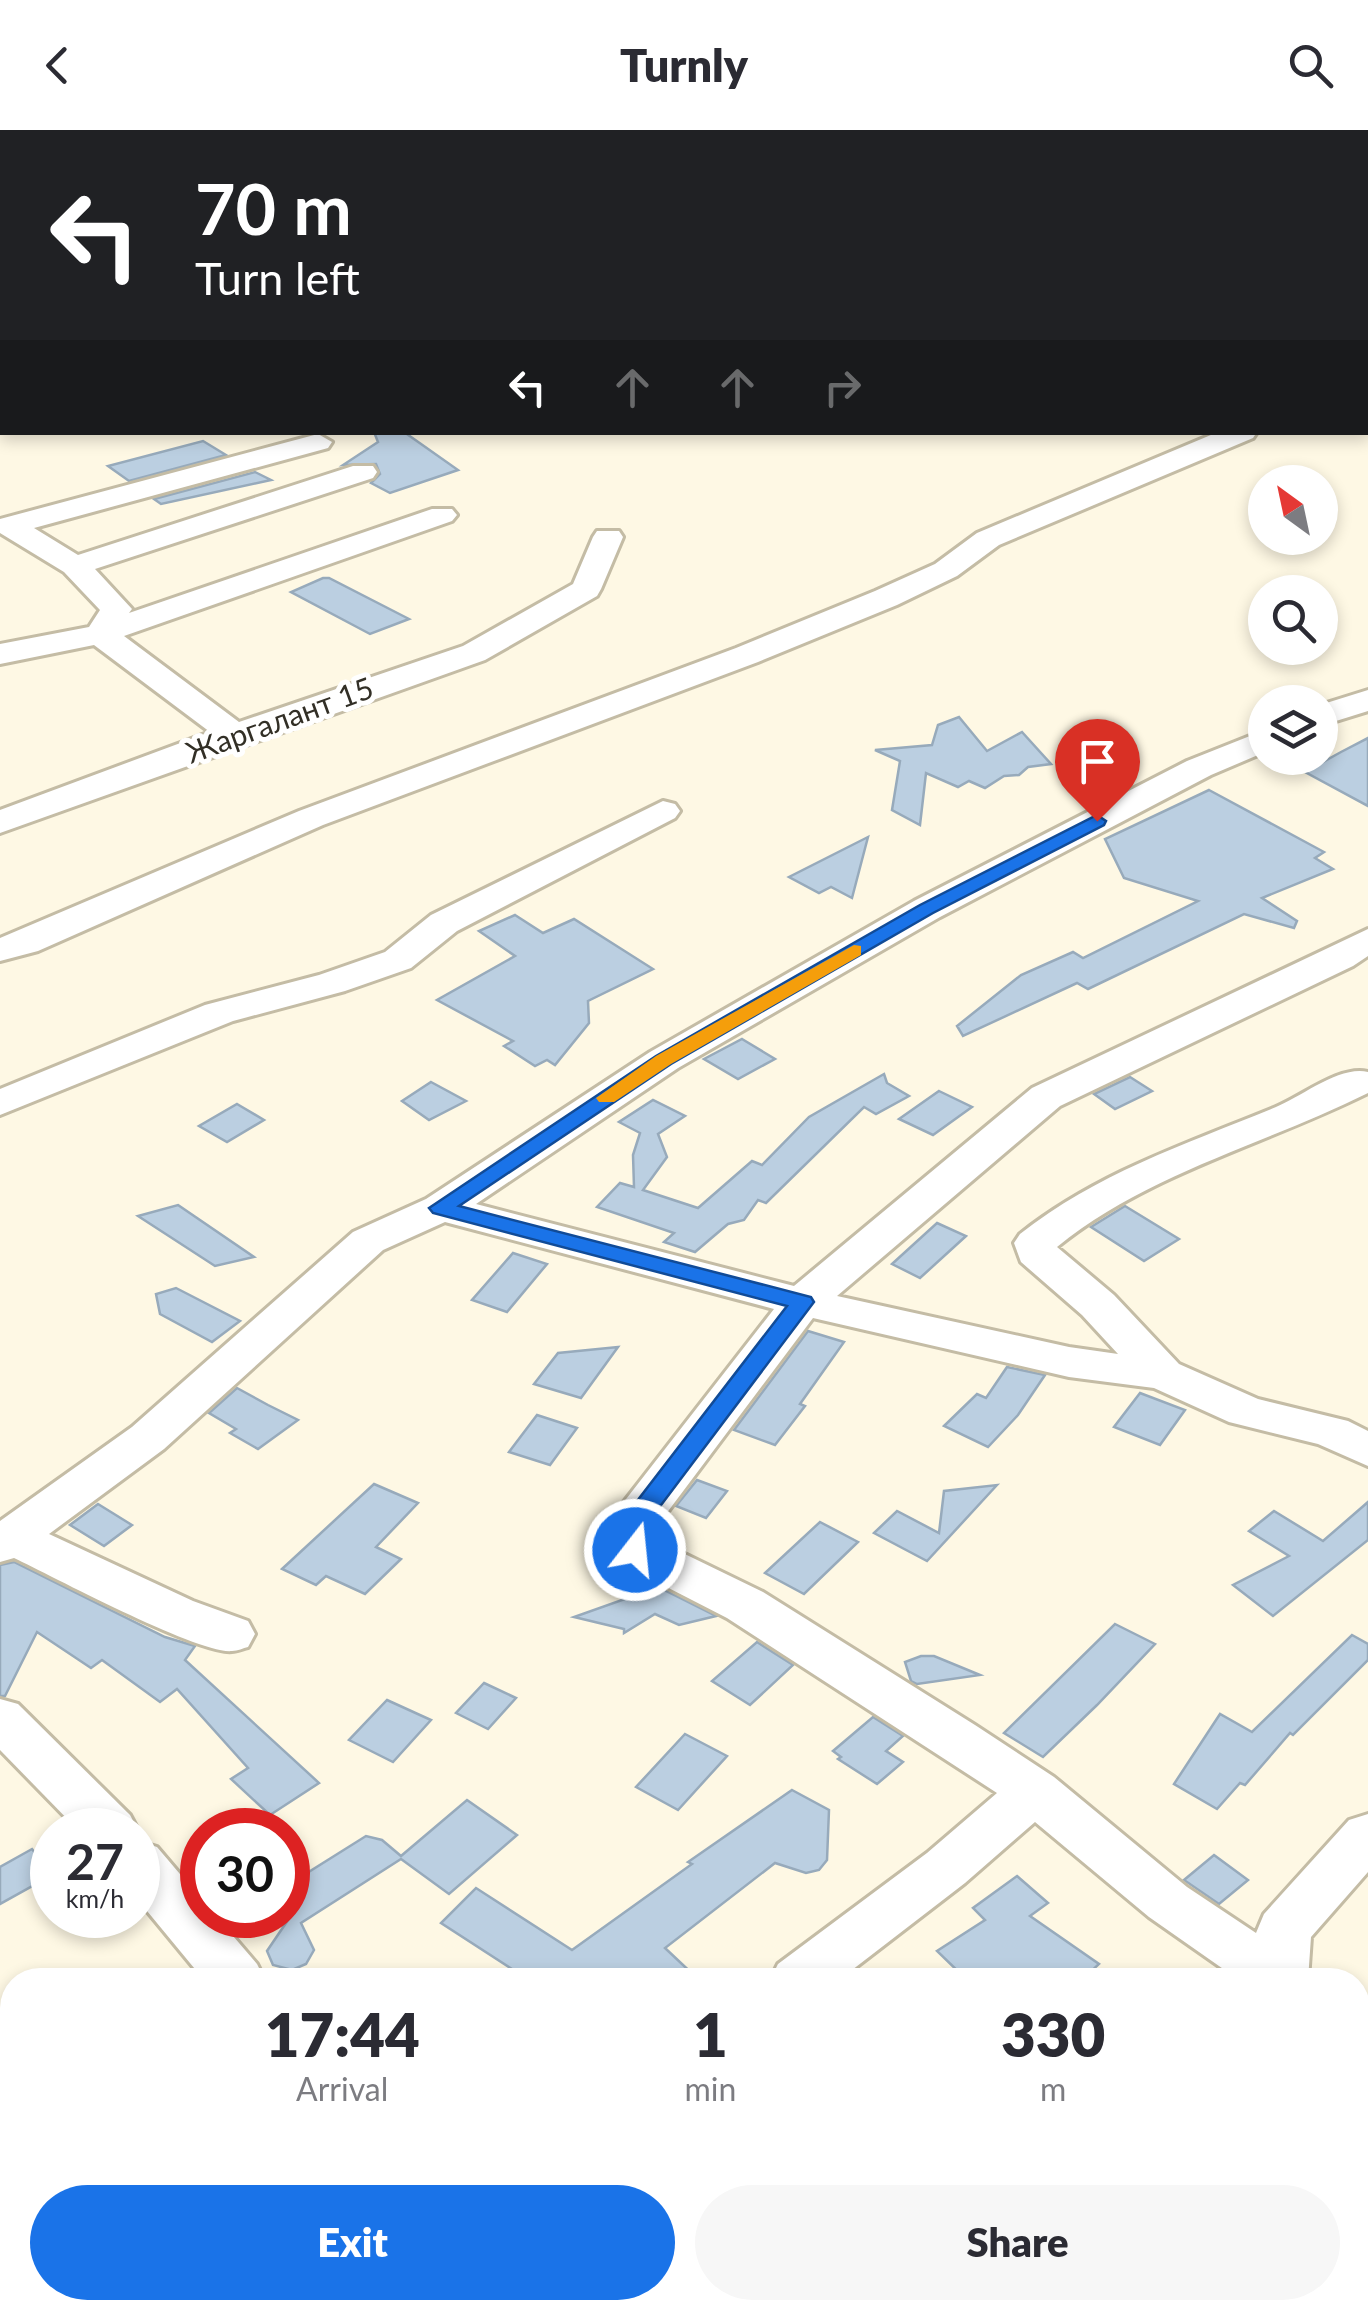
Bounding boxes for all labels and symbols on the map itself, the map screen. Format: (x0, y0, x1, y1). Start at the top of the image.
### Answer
north arrow (1248, 465, 1338, 555)
street label: Жаргалант 15 (180, 668, 378, 770)
pin (1055, 719, 1140, 822)
position arrow (583, 1498, 687, 1602)
speed limit sign: 30 (180, 1808, 310, 1938)

